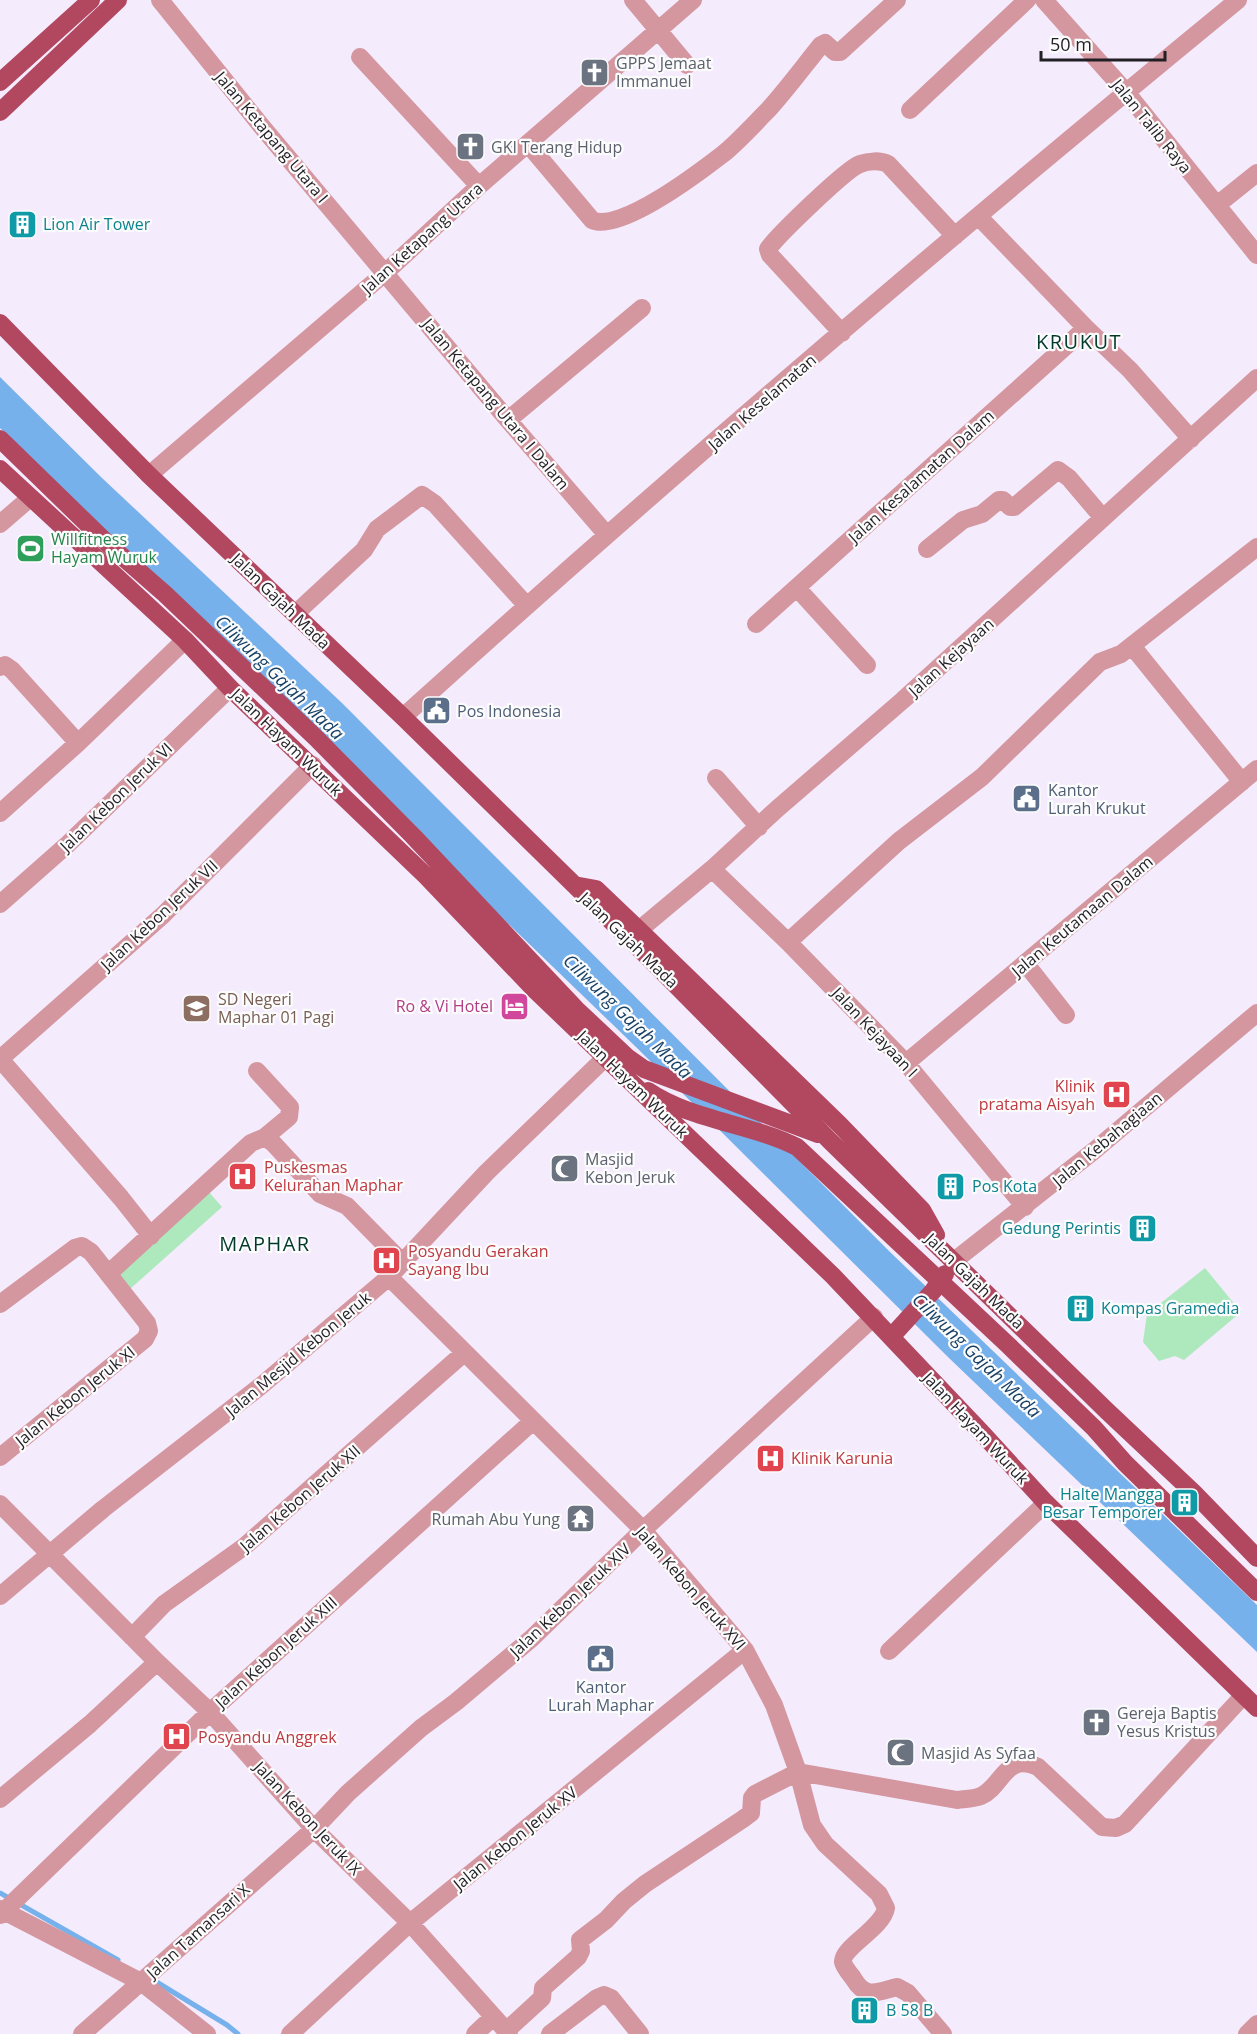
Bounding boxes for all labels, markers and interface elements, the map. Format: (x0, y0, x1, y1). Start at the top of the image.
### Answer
scale bar (1041, 24, 1166, 62)
text: 50 m (1050, 32, 1092, 56)
place label: GPPS Jemaat Immanuel (616, 52, 712, 92)
church icon: GPPS Jemaat Immanuel (579, 56, 611, 88)
street label: Jalan Ketapang Utara I (209, 65, 333, 207)
street label: Jalan Talib Raya (1106, 73, 1197, 178)
church icon: GKI Terang Hidup (454, 131, 486, 163)
place label: GKI Terang Hidup (491, 136, 622, 158)
street label: Jalan Ketapang Utara (355, 177, 488, 300)
building icon: Lion Air Tower (6, 208, 38, 240)
place label: Lion Air Tower (43, 213, 151, 235)
street label: Jalan Ketapang Utara I Dalam (416, 312, 574, 494)
district label: KRUKUT (1036, 328, 1122, 355)
street label: Jalan Keselamatan (702, 349, 821, 456)
street label: Jalan Kesalamatan Dalam (842, 405, 999, 549)
place label: Willfitness Hayam Wuruk (51, 528, 158, 568)
sports icon: Willfitness Hayam Wuruk (14, 532, 46, 564)
street label: Jalan Gajah Mada (225, 547, 335, 654)
water label: Ciliwung Gajah Mada (211, 609, 349, 745)
street label: Jalan Kejayaan (902, 613, 998, 702)
street label: Jalan Hayam Wuruk (225, 682, 348, 801)
public building icon: Pos Indonesia (420, 695, 452, 727)
place label: Pos Indonesia (457, 700, 561, 722)
street label: Jalan Kebon Jeruk VI (54, 738, 177, 858)
place label: Kantor Lurah Krukut (1048, 779, 1146, 819)
public building icon: Kantor Lurah Krukut (1011, 783, 1043, 815)
street label: Jalan Keutamaan Dalam (1005, 850, 1157, 983)
street label: Jalan Kebon Jeruk VII (94, 855, 222, 977)
street label: Jalan Gajah Mada (573, 886, 683, 993)
water label: Ciliwung Gajah Mada (559, 948, 697, 1084)
street label: Jalan Kejayaan I (826, 981, 923, 1082)
place label: SD Negeri Maphar 01 Pagi (218, 988, 334, 1028)
hotel icon: Ro & Vi Hotel (498, 990, 530, 1022)
school or university icon: SD Negeri Maphar 01 Pagi (181, 992, 213, 1024)
place label: Ro & Vi Hotel (396, 995, 493, 1017)
street label: Jalan Hayam Wuruk (571, 1024, 694, 1143)
place label: Klinik pratama Aisyah (979, 1075, 1096, 1115)
hospital icon: Klinik pratama Aisyah (1100, 1079, 1132, 1111)
street label: Jalan Kebahagiaan (1046, 1087, 1166, 1193)
place label: Masjid Kebon Jeruk (585, 1148, 676, 1188)
mosque icon: Masjid Kebon Jeruk (548, 1152, 580, 1184)
place label: Puskesmas Kelurahan Maphar (264, 1156, 404, 1196)
hospital icon: Puskesmas Kelurahan Maphar (227, 1160, 259, 1192)
building icon: Pos Kota (935, 1170, 967, 1202)
place label: Pos Kota (972, 1175, 1037, 1197)
building icon: Gedung Perintis (1126, 1212, 1158, 1244)
place label: Gedung Perintis (1002, 1217, 1121, 1239)
street label: Jalan Gajah Mada (919, 1227, 1029, 1334)
district label: MAPHAR (219, 1230, 311, 1257)
place label: Posyandu Gerakan Sayang Ibu (408, 1240, 549, 1280)
hospital icon: Posyandu Gerakan Sayang Ibu (371, 1244, 403, 1276)
street label: Jalan Mesjid Kebon Jeruk (219, 1286, 376, 1423)
water label: Ciliwung Gajah Mada (908, 1287, 1046, 1423)
building icon: Kompas Gramedia (1064, 1292, 1096, 1324)
place label: Kompas Gramedia (1101, 1297, 1239, 1319)
street label: Jalan Kebon Jeruk XI (9, 1341, 139, 1452)
street label: Jalan Hayam Wuruk (917, 1366, 1034, 1489)
street label: Jalan Kebon Jeruk XII (234, 1440, 365, 1558)
hospital icon: Klinik Karunia (754, 1442, 786, 1474)
place label: Klinik Karunia (791, 1447, 893, 1469)
place label: Halte Mangga Besar Temporer (1042, 1483, 1163, 1523)
building icon: Halte Mangga Besar Temporer (1168, 1487, 1200, 1519)
temple icon: Rumah Abu Yung (565, 1503, 597, 1535)
place label: Rumah Abu Yung (432, 1508, 560, 1530)
street label: Jalan Kebon Jeruk XVI (630, 1520, 751, 1655)
street label: Jalan Kebon Jeruk XIV (503, 1538, 636, 1663)
street label: Jalan Kebon Jeruk XIII (209, 1591, 342, 1714)
public building icon: Kantor Lurah Maphar (585, 1643, 617, 1675)
place label: Kantor Lurah Maphar (548, 1676, 654, 1716)
place label: Gereja Baptis Yesus Kristus (1117, 1702, 1217, 1742)
church icon: Gereja Baptis Yesus Kristus (1080, 1706, 1112, 1738)
hospital icon: Posyandu Anggrek (161, 1721, 193, 1753)
place label: Posyandu Anggrek (198, 1726, 337, 1748)
mosque icon: Masjid As Syfaa (884, 1737, 916, 1769)
place label: Masjid As Syfaa (921, 1742, 1036, 1764)
street label: Jalan Kebon Jeruk IX (248, 1755, 367, 1880)
street label: Jalan Kebon Jeruk XV (447, 1781, 582, 1896)
street label: Jalan Tamansari X (140, 1878, 255, 1985)
building icon: B 58 B (849, 1994, 881, 2026)
place label: B 58 B (886, 1999, 933, 2021)

